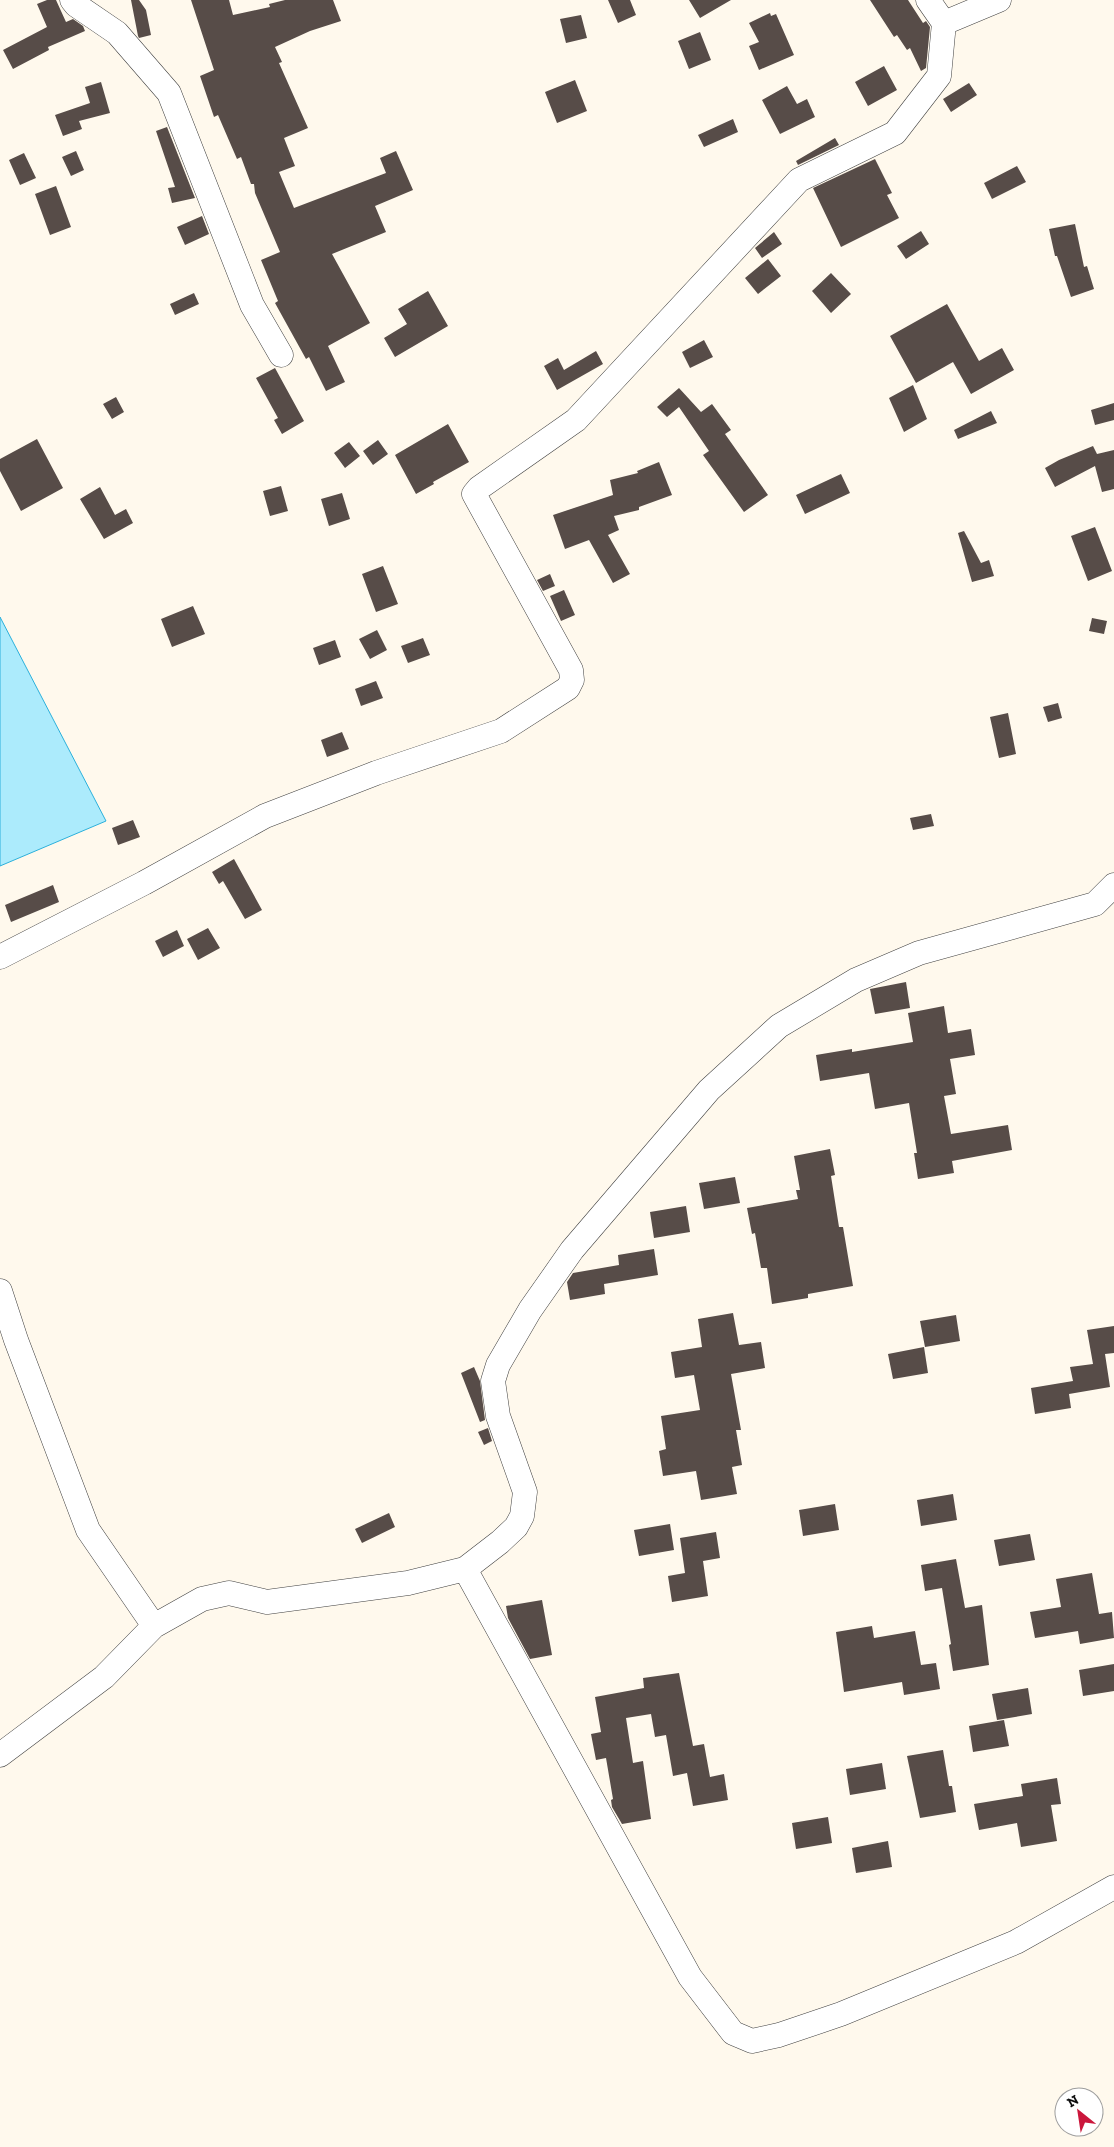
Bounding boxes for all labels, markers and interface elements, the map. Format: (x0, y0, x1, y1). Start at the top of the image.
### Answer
north arrow (1054, 2087, 1104, 2137)
text: N (1064, 2091, 1082, 2111)

